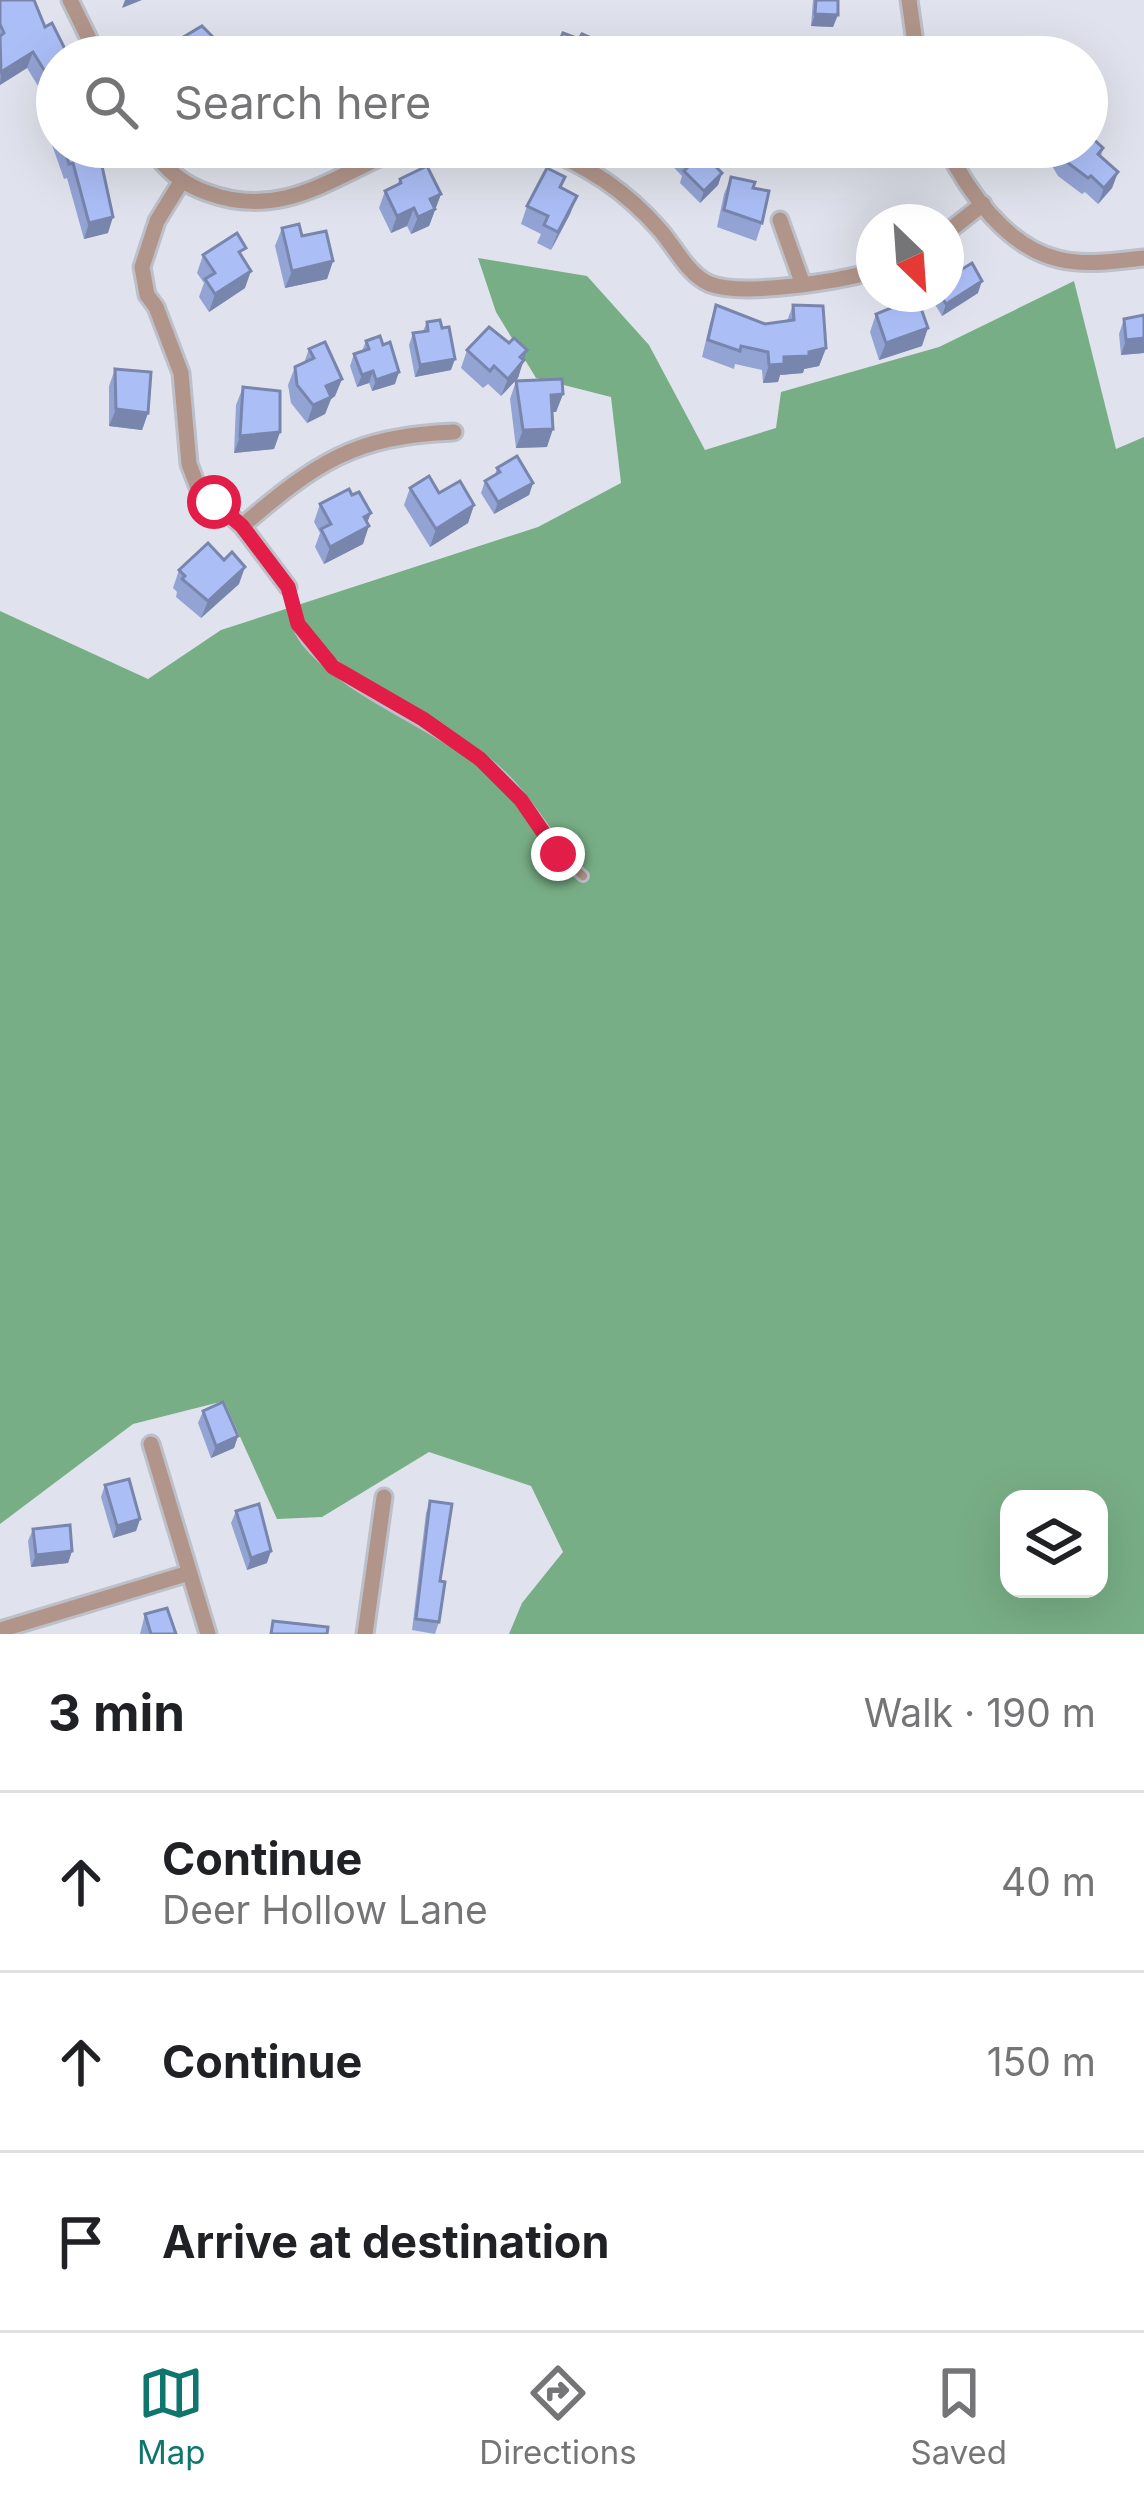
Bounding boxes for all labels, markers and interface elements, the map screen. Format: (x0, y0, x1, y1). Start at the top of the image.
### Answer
search box (36, 36, 1108, 168)
icon: search (78, 69, 144, 135)
text: Search here (174, 75, 431, 130)
north arrow (856, 204, 964, 312)
route start (187, 475, 241, 529)
route end (531, 827, 585, 881)
map controls (1000, 1490, 1108, 1598)
button: layers (1000, 1490, 1108, 1598)
text: 3 min (48, 1682, 185, 1743)
text: Walk · 190 m (864, 1689, 1096, 1736)
text: Continue (162, 1831, 362, 1886)
icon: ahead (48, 1849, 114, 1915)
text: 40 m (1001, 1858, 1096, 1905)
text: Deer Hollow Lane (162, 1886, 488, 1933)
icon: ahead (48, 2029, 114, 2095)
text: Continue (162, 2034, 362, 2089)
text: 150 m (987, 2038, 1096, 2085)
icon: arrive (48, 2209, 114, 2275)
text: Arrive at destination (162, 2214, 609, 2269)
tab: Map (137, 2360, 205, 2472)
tab: Directions (479, 2360, 637, 2472)
tab: Saved (910, 2360, 1007, 2472)

